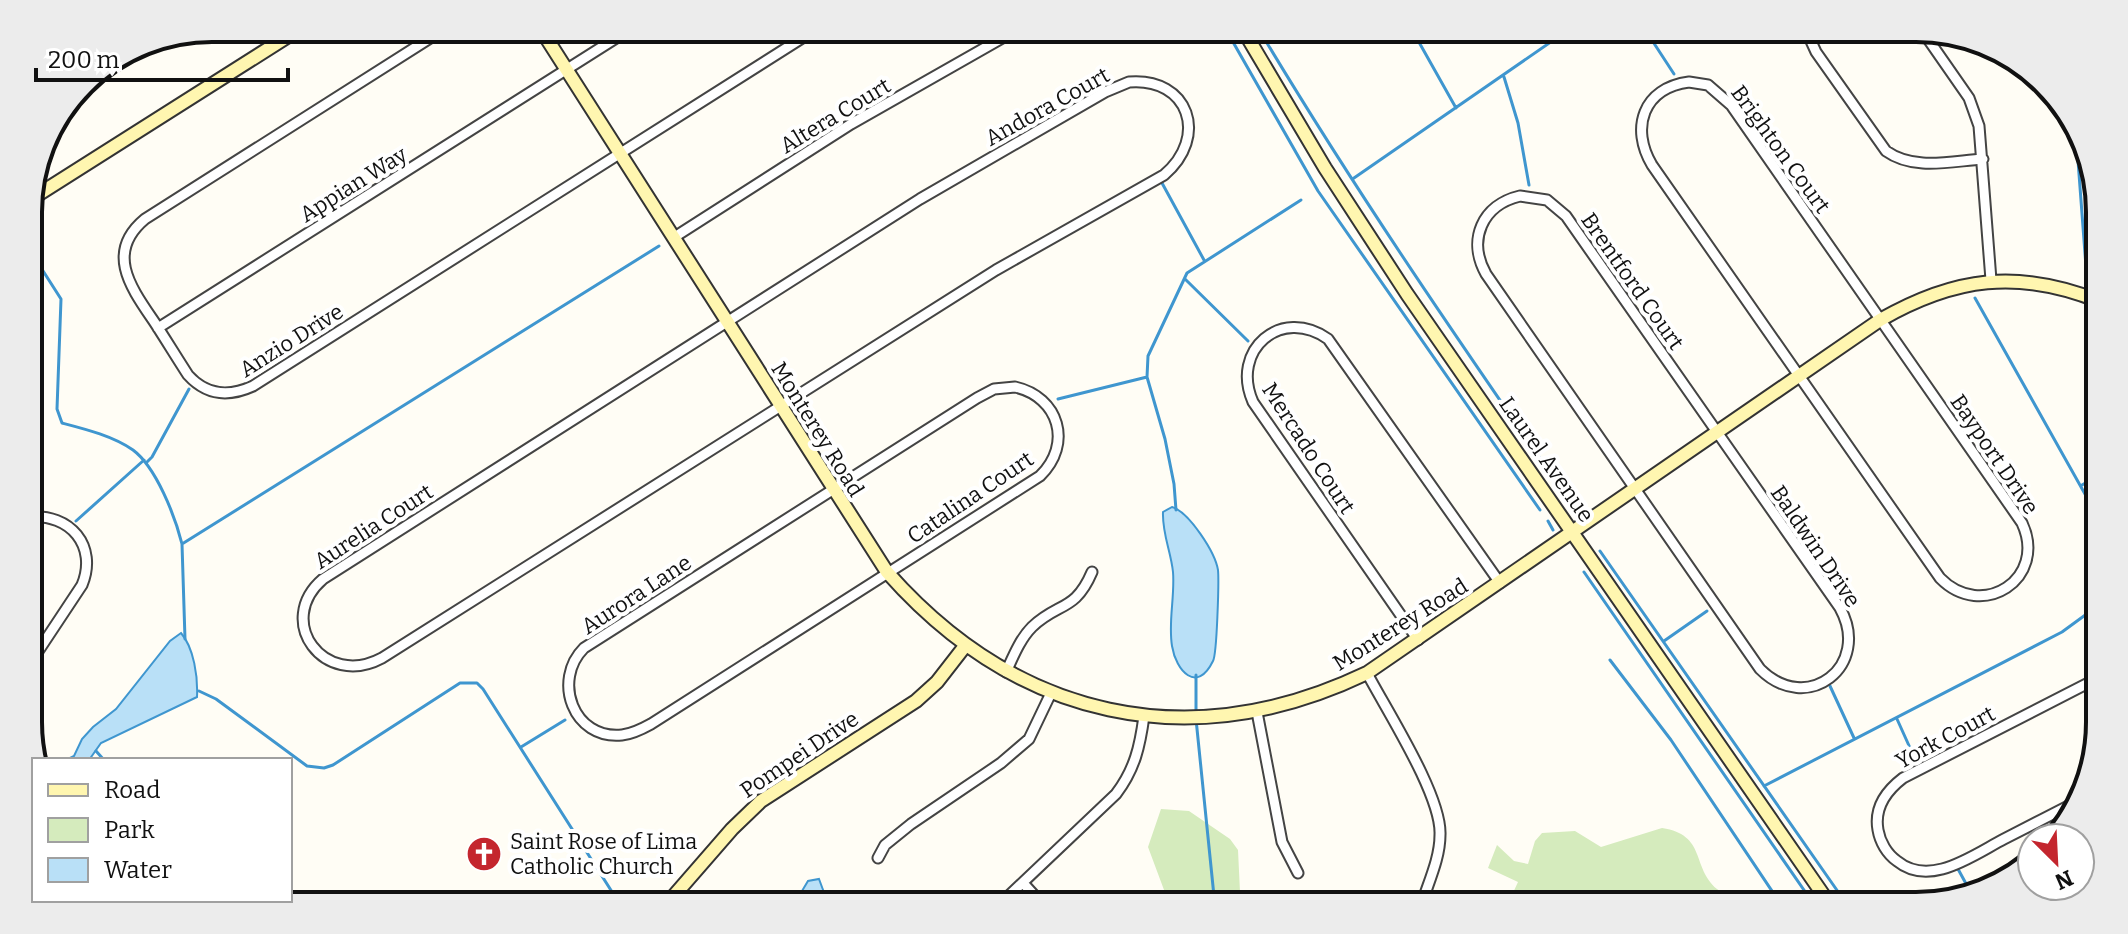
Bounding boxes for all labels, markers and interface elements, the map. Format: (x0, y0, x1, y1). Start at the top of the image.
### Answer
scale bar (36, 32, 288, 82)
text: 200 m (48, 46, 120, 74)
street label: Andora Court (980, 61, 1114, 152)
street label: Altera Court (775, 72, 896, 159)
street label: Brighton Court (1725, 80, 1836, 219)
street label: Appian Way (295, 141, 412, 228)
street label: Brentford Court (1575, 208, 1690, 355)
street label: Anzio Drive (234, 298, 348, 383)
street label: Monterey Road (765, 357, 870, 502)
street label: Mercado Court (1256, 378, 1361, 519)
street label: Bayport Drive (1945, 389, 2045, 519)
street label: Laurel Avenue (1493, 391, 1600, 527)
street label: Catalina Court (902, 445, 1039, 550)
street label: Aurelia Court (309, 478, 438, 575)
street label: Baldwin Drive (1765, 480, 1866, 612)
street label: Aurora Lane (576, 549, 696, 640)
street label: Monterey Road (1328, 572, 1473, 677)
street label: York Court (1891, 700, 2000, 775)
street label: Pompei Drive (735, 705, 864, 804)
legend (32, 758, 292, 902)
text: Road (104, 776, 160, 804)
text: Park (104, 816, 155, 844)
north arrow (2016, 822, 2096, 902)
place label: Saint Rose of Lima Catholic Church (510, 828, 697, 880)
church icon: Saint Rose of Lima Catholic Church (465, 835, 503, 873)
text: Water (104, 856, 172, 884)
text: N (2051, 864, 2077, 896)

